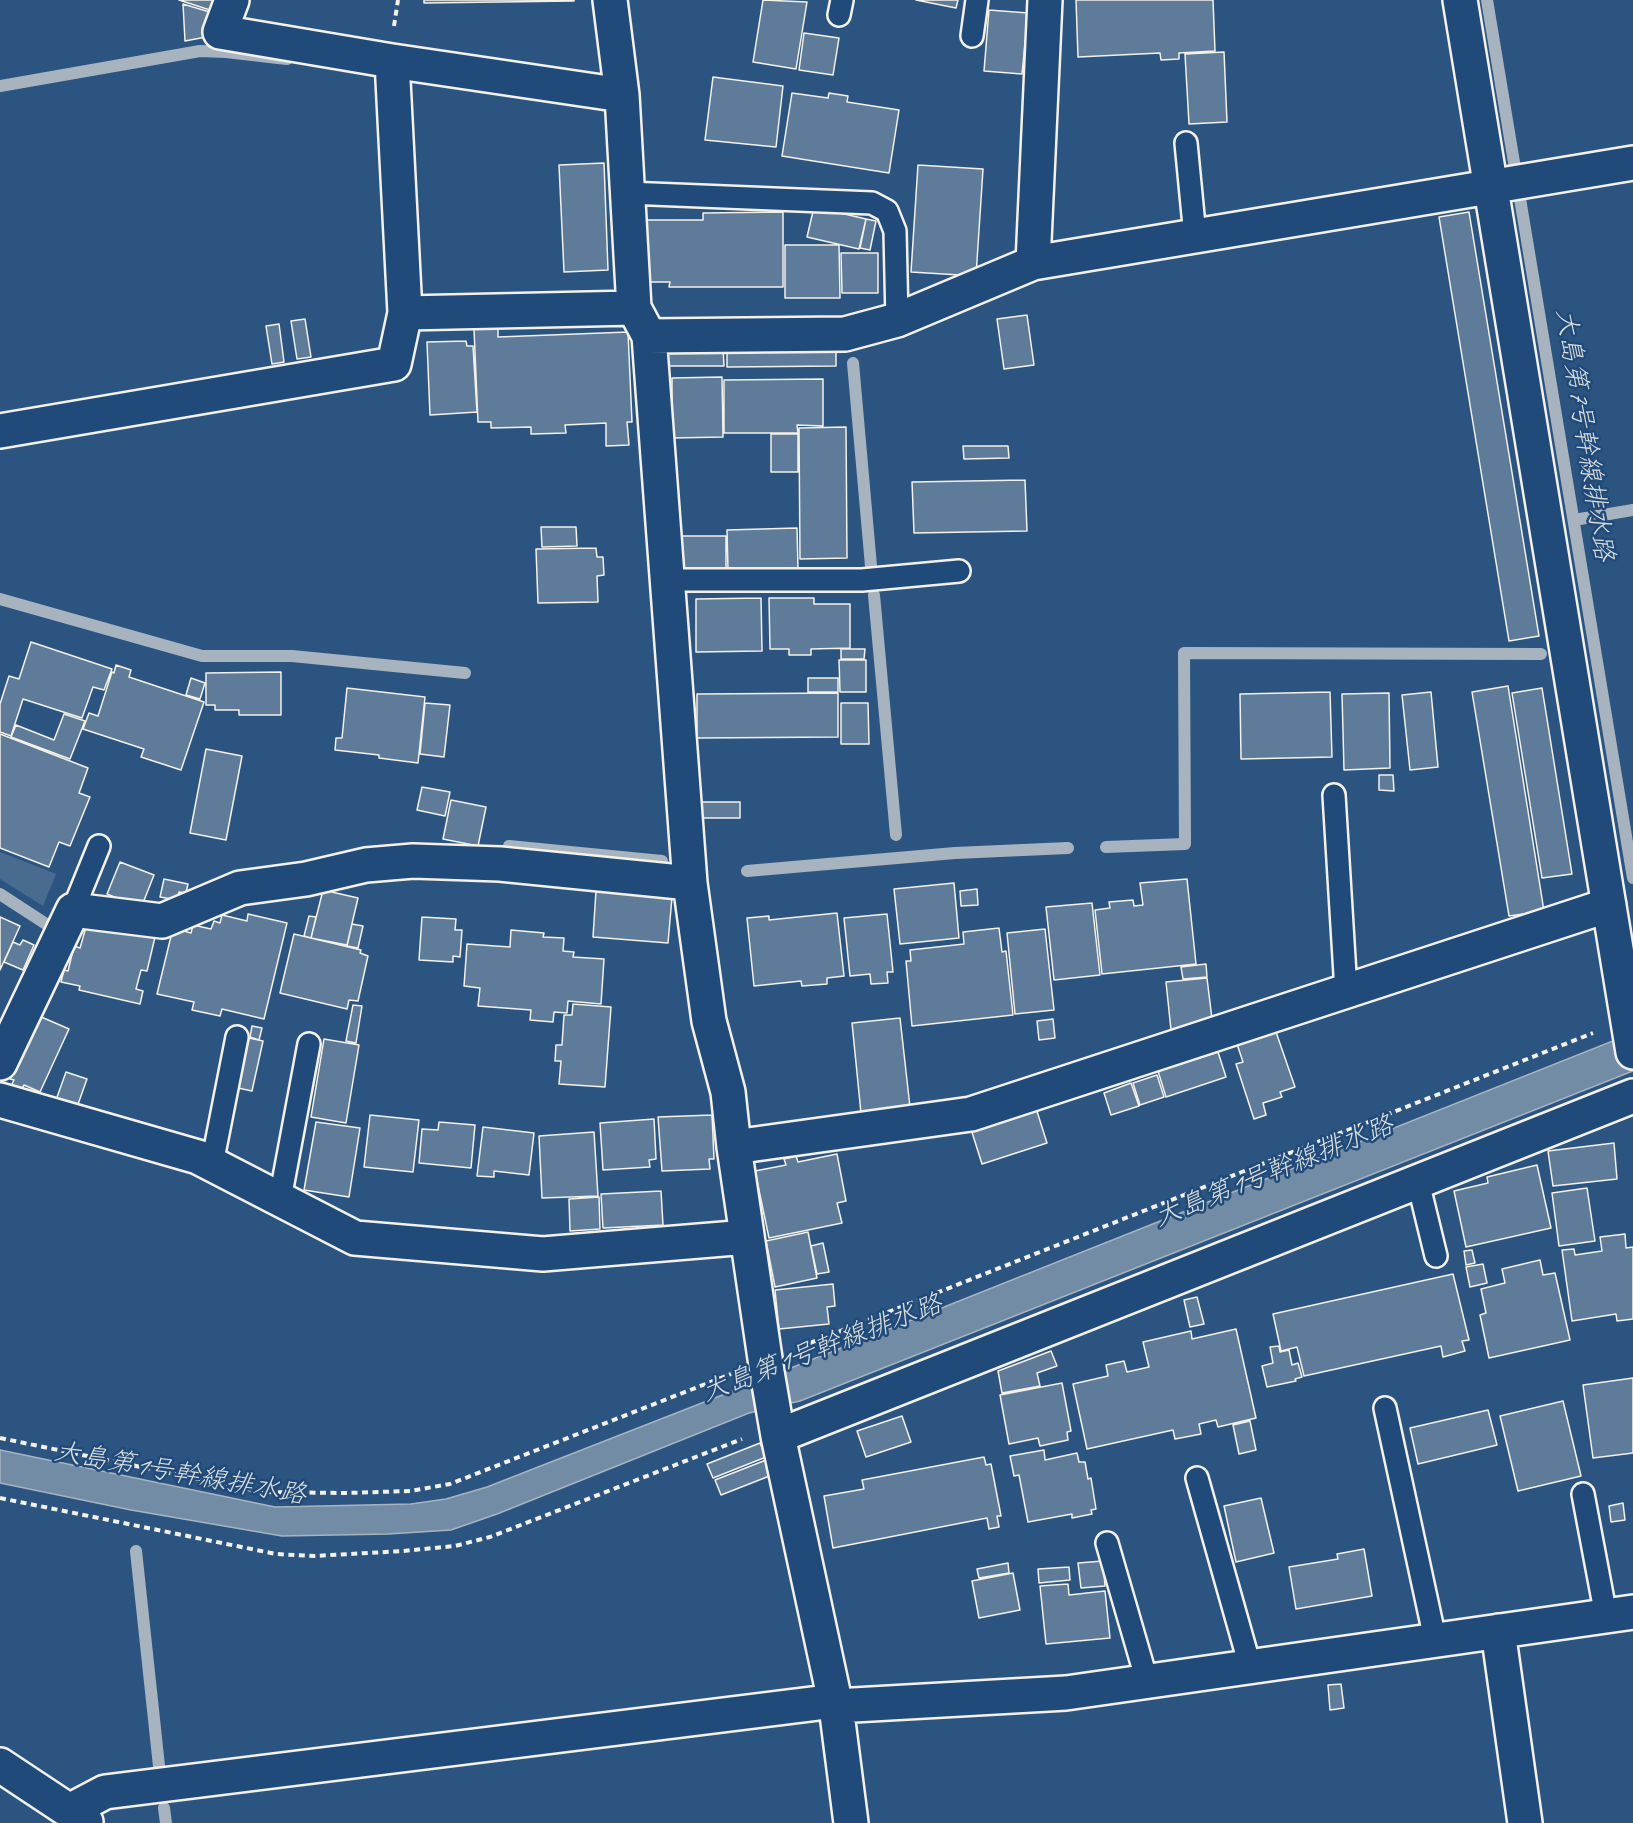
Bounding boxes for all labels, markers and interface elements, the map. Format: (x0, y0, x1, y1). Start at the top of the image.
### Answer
water label: 大島第7号幹線排水路 (1548, 306, 1620, 564)
water label: 大島第1号幹線排水路 (1150, 1109, 1398, 1235)
water label: 大島第1号幹線排水路 (697, 1288, 947, 1410)
water label: 大島第1号幹線排水路 (52, 1436, 308, 1512)

